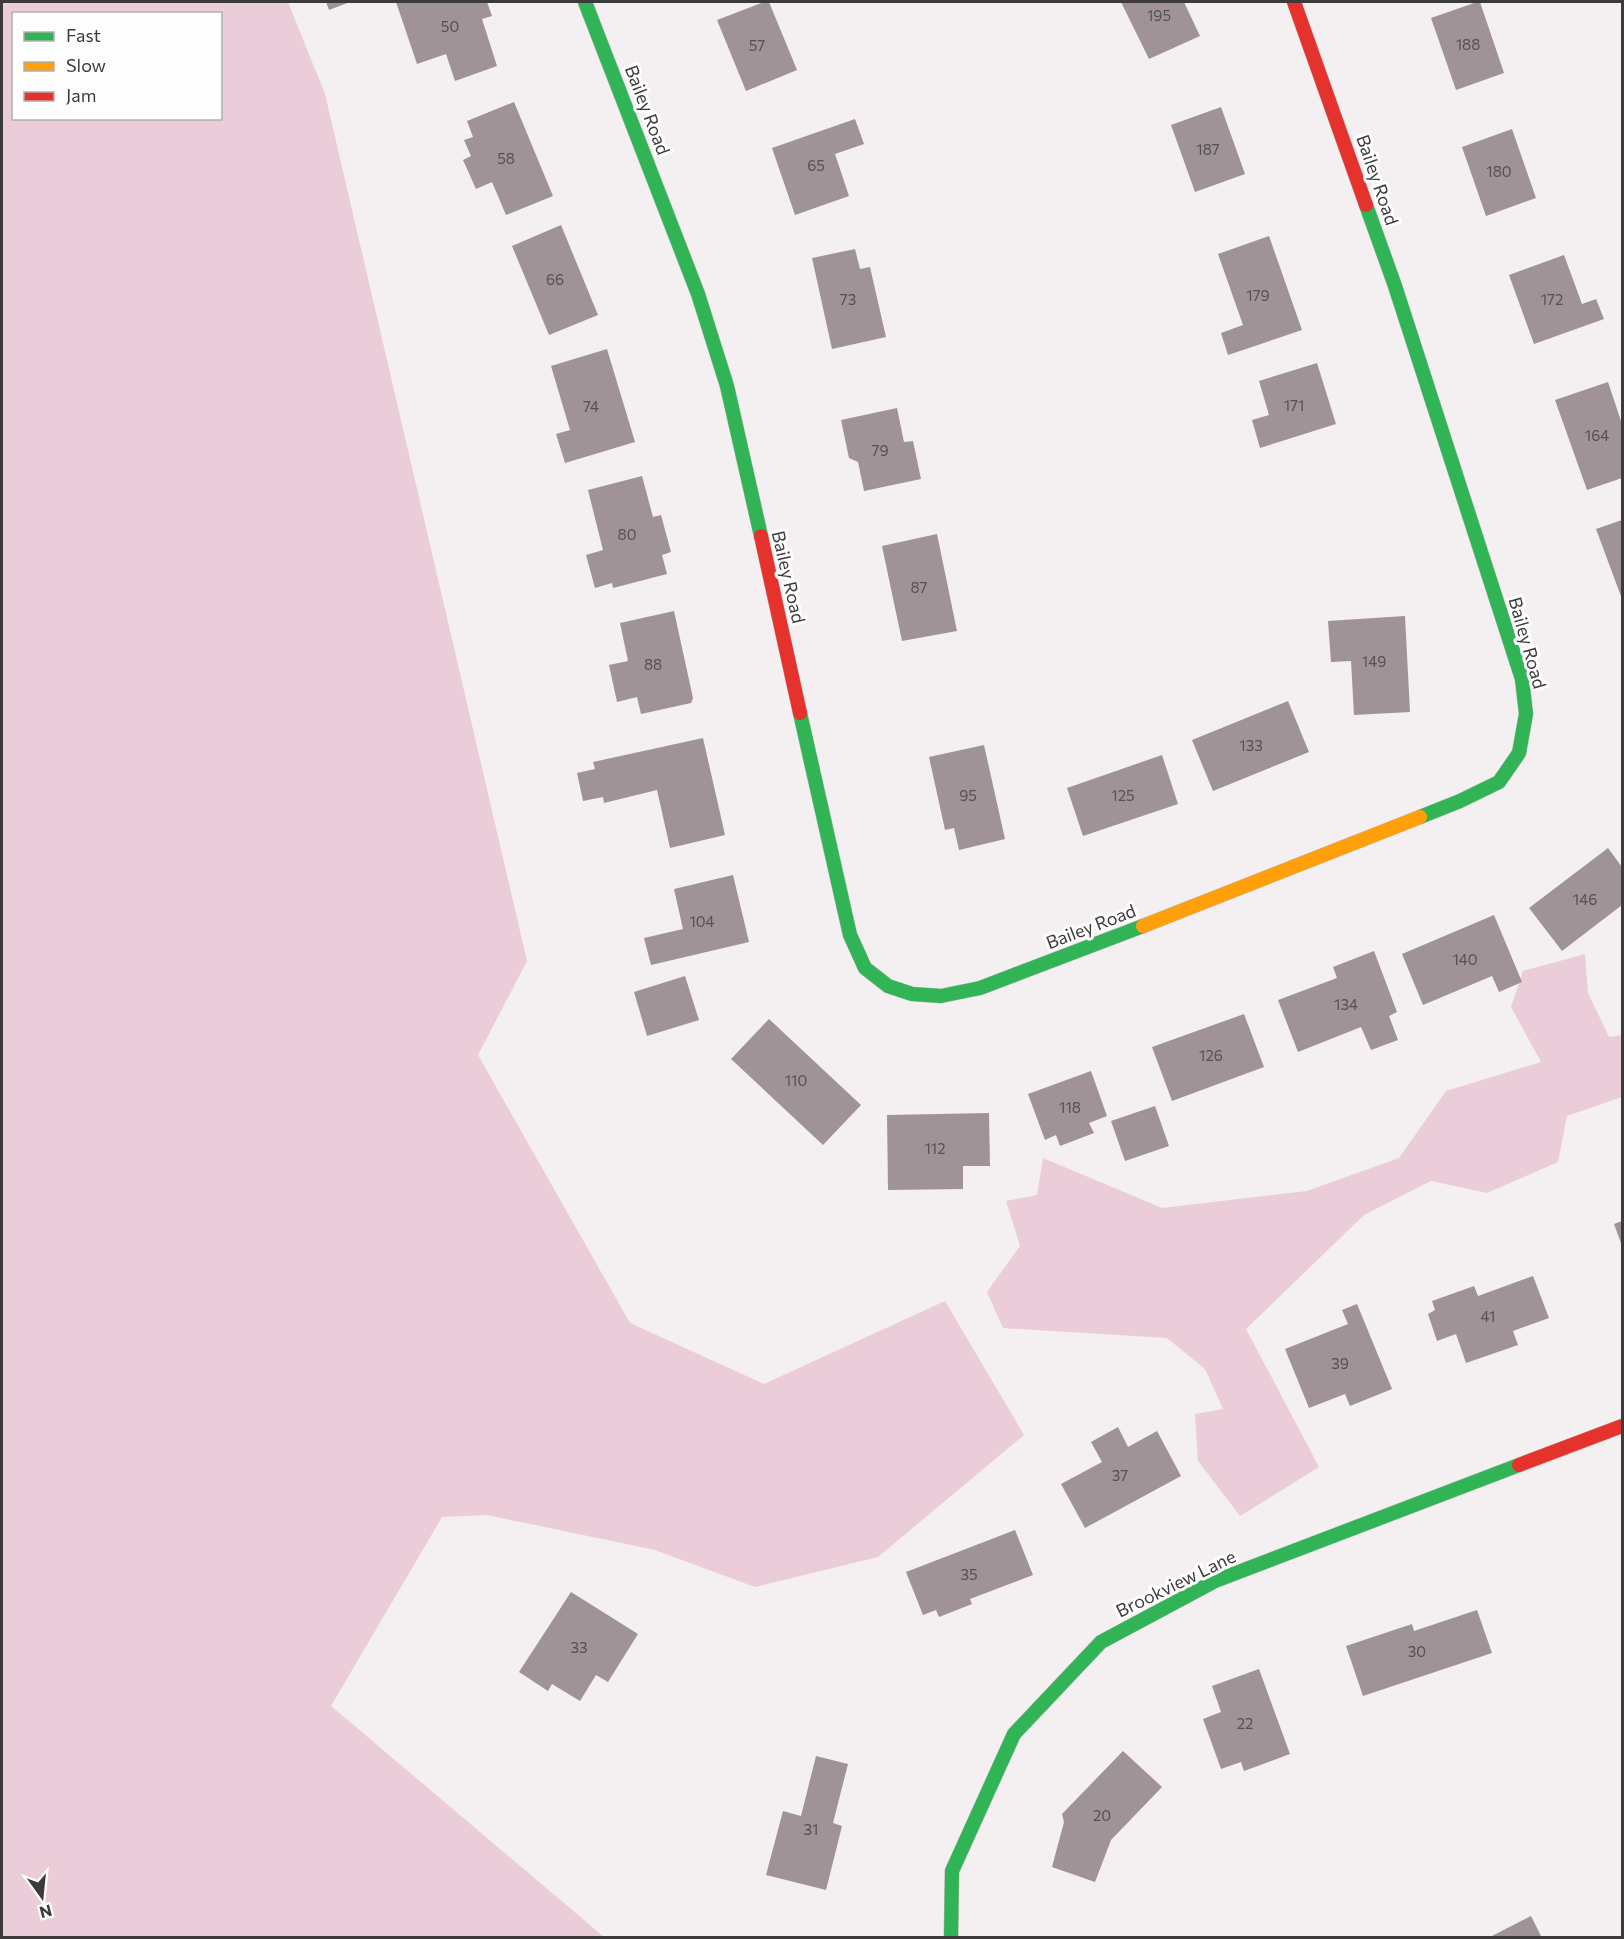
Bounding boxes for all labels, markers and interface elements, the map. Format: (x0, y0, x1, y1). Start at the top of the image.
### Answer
house number: 195 (1147, 6, 1171, 24)
legend (12, 12, 222, 120)
house number: 50 (441, 17, 459, 35)
text: Fast (66, 24, 101, 46)
house number: 188 (1456, 35, 1480, 53)
house number: 57 (749, 36, 765, 54)
text: Slow (66, 54, 106, 76)
street label: Bailey Road (621, 62, 675, 158)
text: Jam (66, 84, 96, 106)
street label: Bailey Road (1352, 132, 1404, 228)
house number: 187 (1196, 140, 1220, 158)
house number: 58 (497, 149, 515, 167)
house number: 65 (807, 156, 825, 174)
house number: 180 (1486, 162, 1512, 180)
house number: 66 (546, 270, 564, 288)
house number: 179 (1246, 286, 1270, 304)
house number: 73 (840, 290, 856, 308)
house number: 172 (1541, 290, 1563, 308)
house number: 171 (1284, 396, 1304, 414)
house number: 74 (583, 397, 599, 415)
house number: 164 (1585, 426, 1609, 444)
house number: 79 (872, 441, 888, 459)
house number: 80 (618, 525, 636, 543)
street label: Bailey Road (768, 528, 810, 625)
house number: 87 (911, 578, 928, 596)
street label: Bailey Road (1504, 594, 1552, 691)
house number: 149 (1362, 652, 1386, 670)
house number: 88 (644, 655, 662, 673)
house number: 133 (1239, 736, 1263, 754)
house number: 95 (959, 786, 977, 804)
house number: 125 (1111, 786, 1135, 804)
house number: 146 (1573, 890, 1597, 908)
street label: Bailey Road (1043, 899, 1139, 953)
house number: 104 (689, 912, 715, 930)
house number: 140 (1452, 950, 1478, 968)
house number: 134 (1334, 995, 1358, 1013)
house number: 126 (1199, 1046, 1223, 1064)
house number: 110 (785, 1071, 807, 1089)
house number: 118 (1059, 1098, 1081, 1116)
house number: 112 (924, 1139, 946, 1157)
house number: 41 (1481, 1307, 1495, 1325)
house number: 39 (1331, 1354, 1349, 1372)
house number: 37 (1112, 1466, 1128, 1484)
street label: Brookview Lane (1112, 1545, 1239, 1622)
house number: 35 (960, 1565, 978, 1583)
house number: 33 (570, 1638, 588, 1656)
house number: 30 (1408, 1642, 1426, 1660)
house number: 22 (1237, 1714, 1253, 1732)
house number: 20 (1093, 1806, 1111, 1824)
house number: 31 (804, 1820, 818, 1838)
north arrow (12, 1867, 72, 1927)
text: N (38, 1901, 54, 1923)

